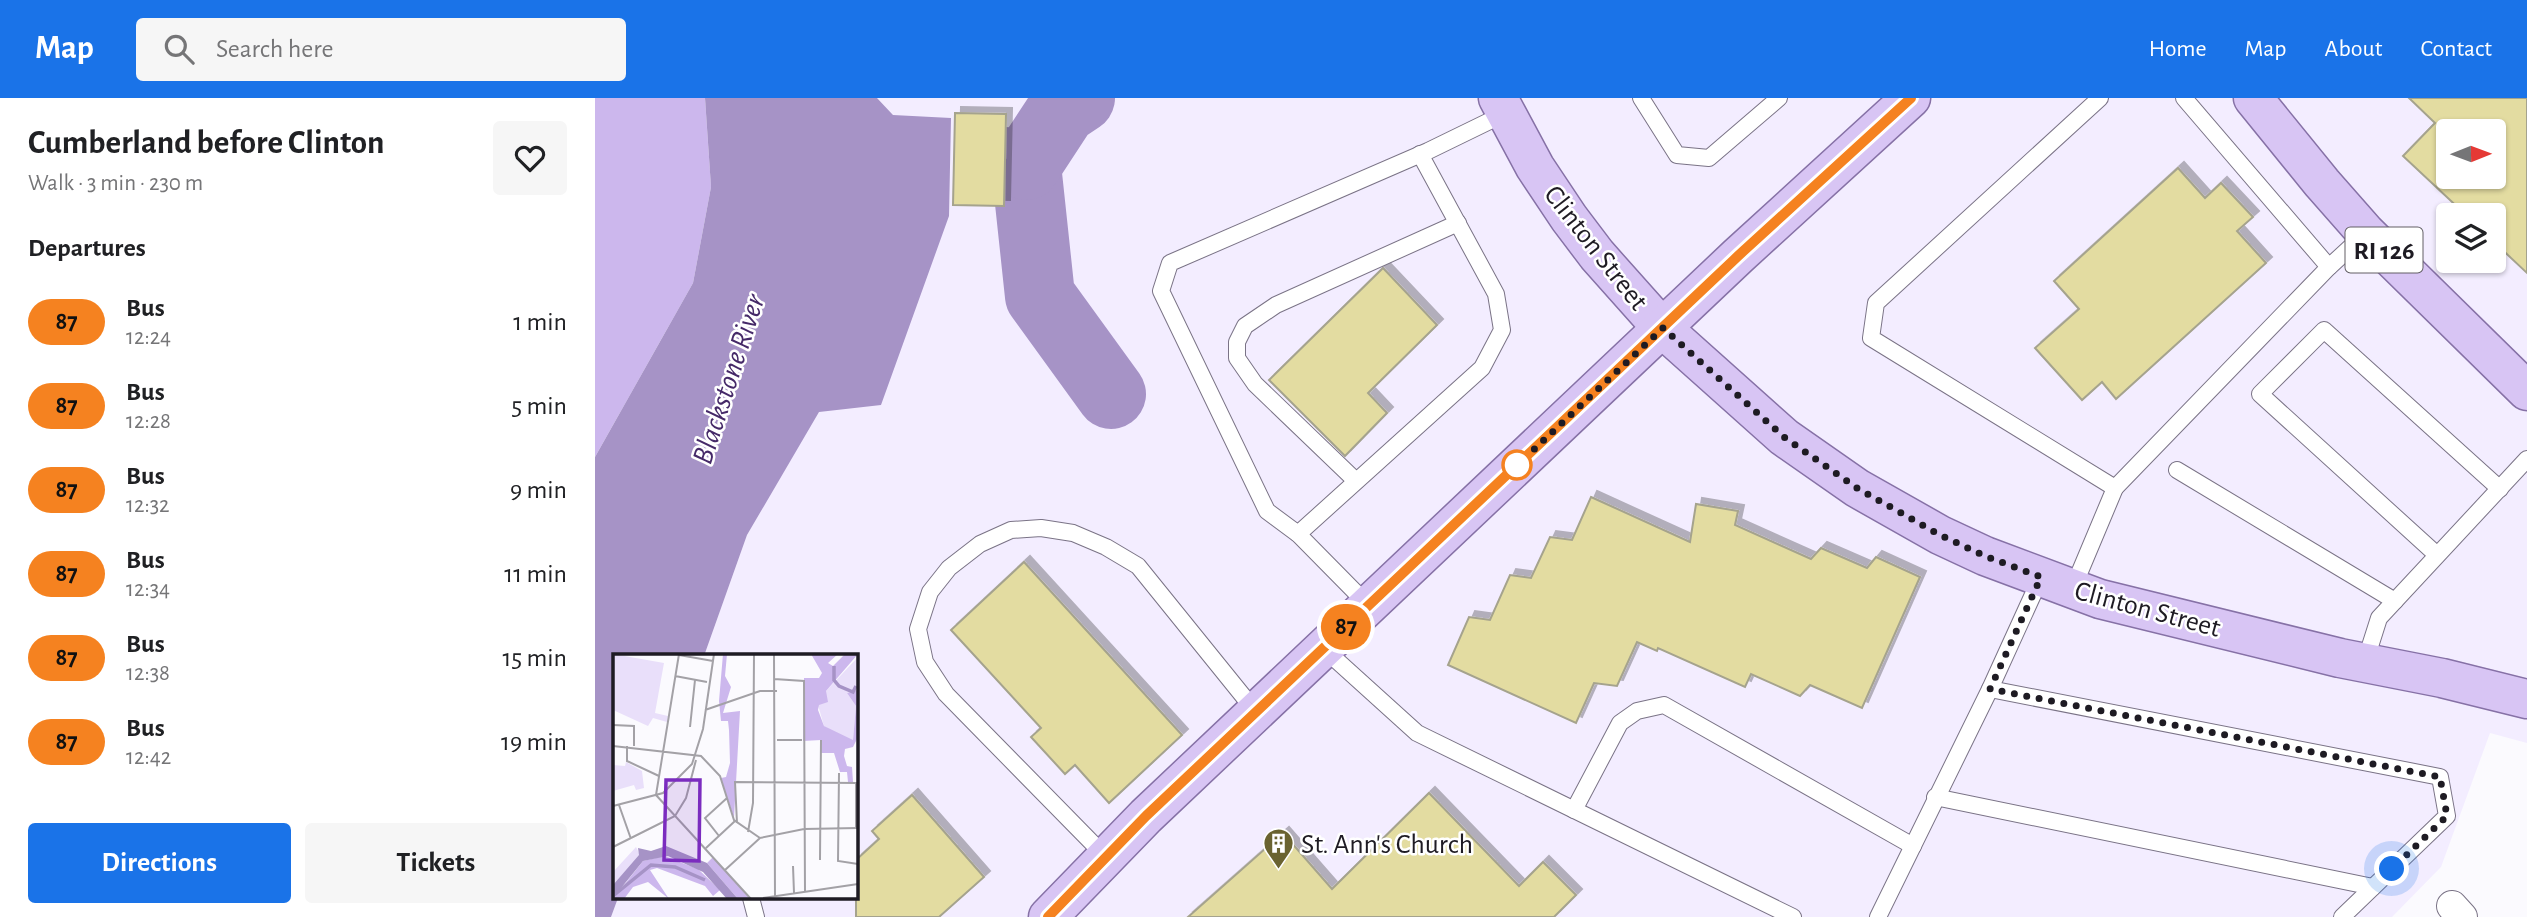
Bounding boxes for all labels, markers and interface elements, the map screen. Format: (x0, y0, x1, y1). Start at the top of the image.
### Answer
search box (136, 18, 626, 81)
icon: search (160, 30, 198, 68)
text: Map (35, 32, 94, 65)
text: Search here (216, 36, 334, 62)
text: Home (2149, 37, 2207, 61)
text: Map (2245, 37, 2287, 61)
text: About (2325, 37, 2382, 61)
text: Contact (2420, 37, 2492, 61)
north arrow (2436, 119, 2506, 189)
map controls (2436, 119, 2506, 273)
button: heart (493, 121, 567, 195)
text: Cumberland before Clinton (28, 127, 384, 160)
text: Walk · 3 min · 230 m (28, 172, 203, 195)
street label: Clinton Street (1538, 181, 1653, 316)
button: layers (2436, 203, 2506, 273)
road number: RI 126 (2345, 228, 2423, 272)
text: Departures (28, 235, 146, 261)
water label: Blackstone River (687, 290, 771, 468)
text: Bus (126, 295, 165, 321)
text: 1 min (513, 309, 567, 335)
text: 87 (55, 310, 78, 334)
text: 12:24 (126, 326, 171, 349)
text: Bus (126, 379, 165, 405)
text: 5 min (511, 393, 567, 419)
text: 87 (55, 394, 78, 418)
text: 12:28 (126, 410, 171, 433)
unlabelled marker (1502, 450, 1532, 480)
text: Bus (126, 463, 165, 489)
text: 9 min (510, 477, 567, 503)
text: 87 (55, 478, 78, 502)
text: 12:32 (126, 494, 170, 517)
text: Bus (126, 547, 165, 573)
text: 11 min (504, 561, 567, 587)
text: 87 (55, 562, 78, 586)
street label: Clinton Street (2072, 577, 2223, 643)
text: 12:34 (126, 578, 170, 601)
line badge: 87 (1315, 604, 1377, 650)
text: 87 (1335, 615, 1357, 639)
text: Bus (126, 631, 165, 657)
text: 15 min (502, 645, 567, 671)
text: 87 (55, 646, 78, 670)
inset map (613, 654, 857, 900)
text: 12:38 (126, 662, 170, 685)
text: Bus (126, 715, 165, 741)
text: 19 min (501, 729, 567, 755)
text: 87 (55, 730, 78, 754)
text: 12:42 (126, 746, 171, 769)
button: Directions (28, 823, 291, 903)
button: Tickets (305, 823, 567, 903)
building icon: St. Ann's Church (1261, 826, 1295, 870)
place label: St. Ann's Church (1301, 831, 1473, 859)
your location (2374, 851, 2409, 886)

